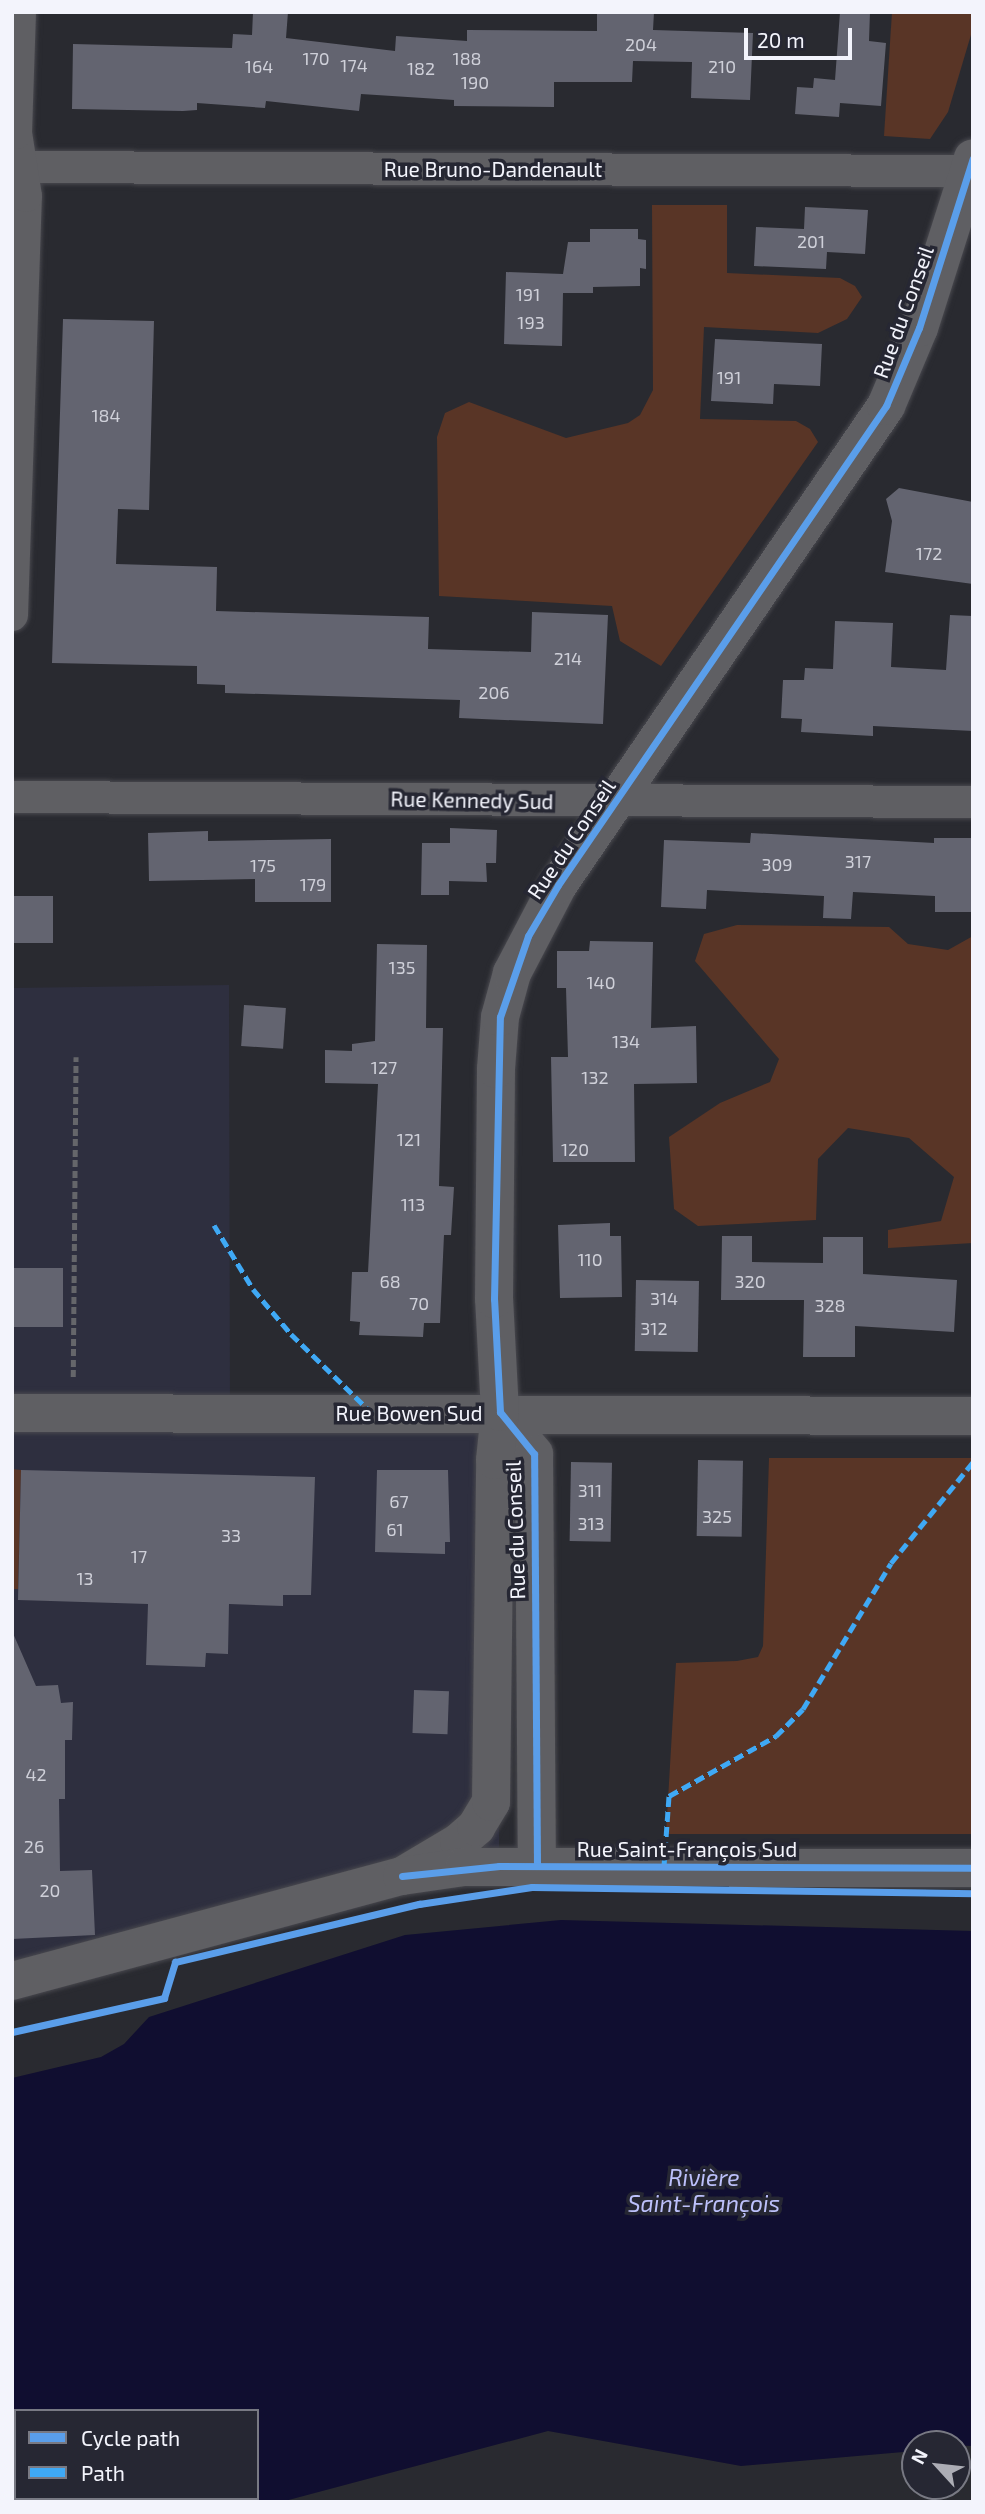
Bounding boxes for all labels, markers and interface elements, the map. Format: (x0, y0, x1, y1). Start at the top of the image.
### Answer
scale bar (747, 14, 856, 58)
text: 20 m (757, 27, 805, 52)
house number: 204 (625, 33, 657, 55)
house number: 170 (302, 47, 330, 69)
house number: 188 (452, 47, 482, 69)
house number: 174 (340, 54, 368, 76)
house number: 164 (245, 55, 273, 77)
house number: 210 (708, 55, 736, 77)
house number: 182 (407, 57, 435, 79)
house number: 190 (461, 71, 489, 93)
street label: Rue Bruno-Dandenault (384, 156, 602, 182)
house number: 201 (797, 230, 825, 252)
street label: Rue du Conseil (867, 242, 939, 382)
house number: 191 (516, 283, 540, 305)
house number: 193 (517, 311, 545, 333)
house number: 191 (717, 366, 741, 388)
house number: 184 (91, 404, 121, 426)
house number: 172 (916, 542, 942, 564)
house number: 214 (554, 647, 582, 669)
house number: 206 (478, 681, 510, 703)
street label: Rue du Conseil (522, 774, 620, 904)
street label: Rue Kennedy Sud (390, 786, 554, 814)
house number: 317 (845, 850, 871, 872)
house number: 309 (761, 853, 793, 875)
house number: 175 (250, 854, 276, 876)
house number: 179 (300, 873, 326, 895)
house number: 135 (389, 956, 415, 978)
house number: 140 (586, 971, 616, 993)
house number: 134 (612, 1030, 640, 1052)
house number: 127 (371, 1056, 397, 1078)
house number: 132 (581, 1066, 609, 1088)
house number: 121 (397, 1128, 421, 1150)
house number: 120 (561, 1138, 589, 1160)
house number: 113 (401, 1193, 425, 1215)
house number: 110 (577, 1248, 603, 1270)
house number: 68 (379, 1270, 401, 1292)
house number: 320 (735, 1270, 765, 1292)
house number: 314 (650, 1287, 678, 1309)
house number: 70 (409, 1292, 429, 1314)
house number: 328 (814, 1294, 846, 1316)
house number: 312 (640, 1317, 668, 1339)
street label: Rue Bowen Sud (336, 1400, 482, 1426)
street label: Rue du Conseil (500, 1460, 530, 1600)
house number: 311 (578, 1479, 602, 1501)
house number: 67 (389, 1490, 409, 1512)
house number: 325 (702, 1505, 732, 1527)
house number: 313 (577, 1512, 605, 1534)
house number: 61 (386, 1518, 404, 1540)
house number: 33 (221, 1524, 241, 1546)
house number: 17 (131, 1545, 147, 1567)
house number: 13 (76, 1567, 94, 1589)
house number: 42 (25, 1763, 47, 1785)
house number: 26 (24, 1835, 44, 1857)
street label: Rue Saint-François Sud (577, 1836, 797, 1862)
house number: 20 (40, 1879, 60, 1901)
water label: Rivière Saint-François (628, 2163, 780, 2217)
legend (14, 2409, 259, 2500)
text: Cycle path (81, 2425, 180, 2450)
north arrow (901, 2430, 971, 2500)
text: N (905, 2445, 932, 2467)
text: Path (81, 2460, 125, 2485)

